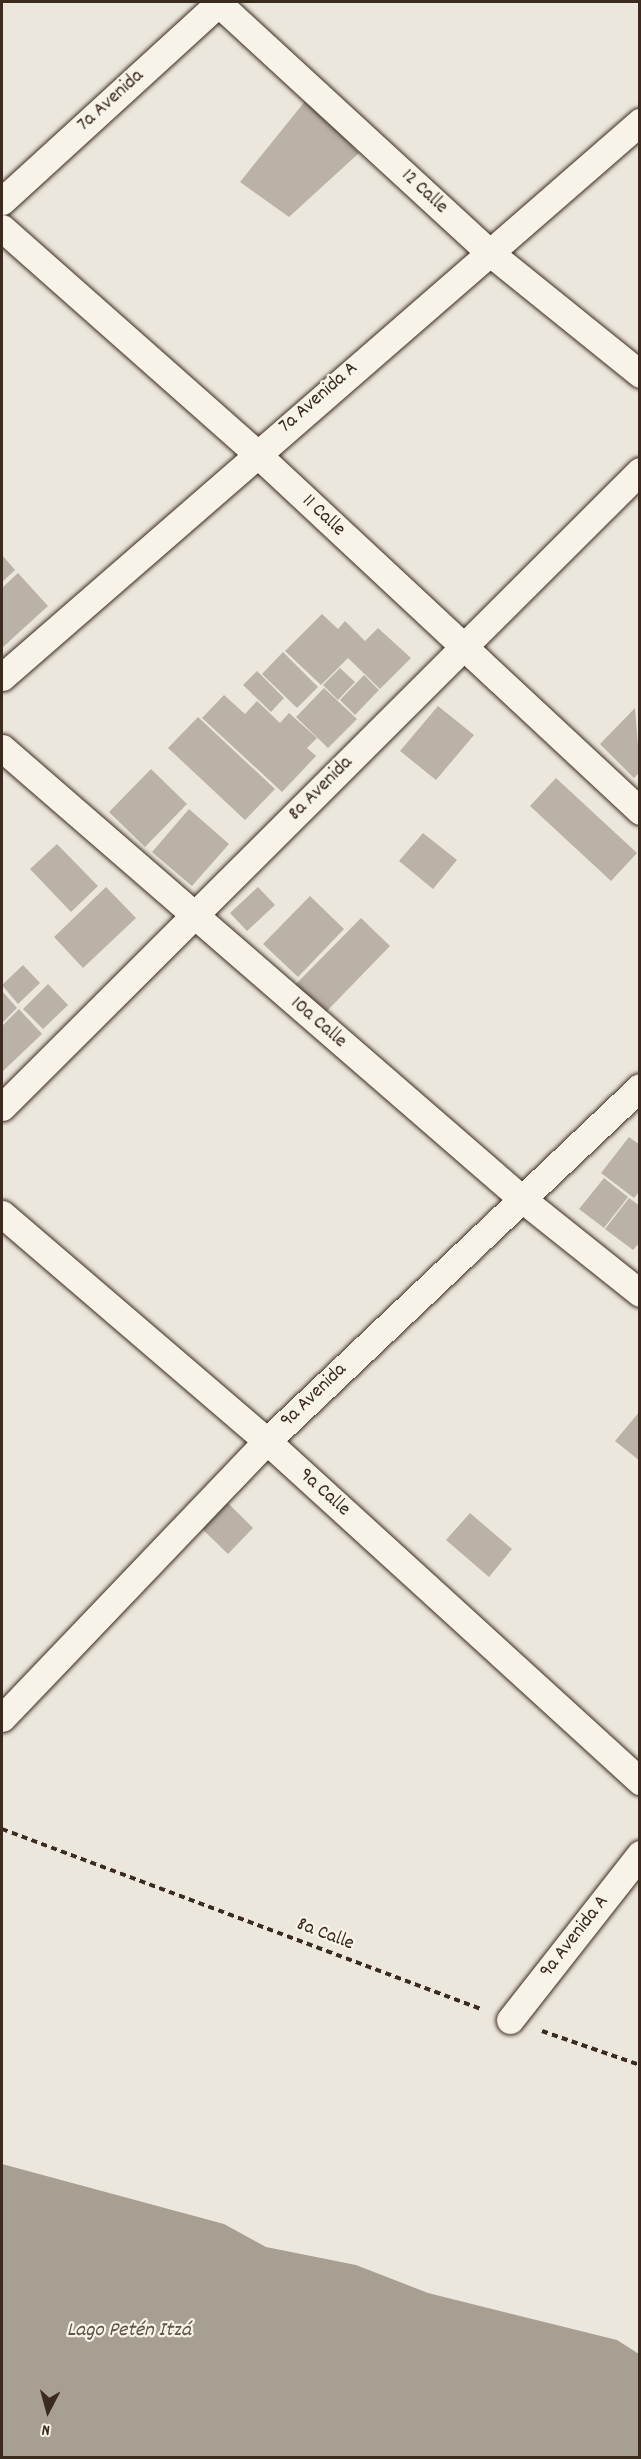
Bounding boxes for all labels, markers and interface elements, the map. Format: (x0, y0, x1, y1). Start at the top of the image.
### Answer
street label: 7a Avenida (73, 65, 149, 137)
street label: 12 Calle (396, 164, 452, 220)
street label: 7a Avenida A (275, 357, 363, 439)
street label: 11 Calle (296, 490, 350, 542)
street label: 8a Avenida (284, 752, 358, 826)
street label: 10a Calle (285, 992, 351, 1054)
street label: 9a Avenida (276, 1359, 352, 1433)
street label: 9a Calle (293, 1464, 355, 1522)
street label: 9a Avenida A (535, 1891, 615, 1983)
street label: 8a Calle (293, 1913, 357, 1957)
water label: Lago Petén Itzá (67, 2318, 191, 2344)
north arrow (18, 2381, 78, 2441)
text: N (41, 2418, 51, 2441)

